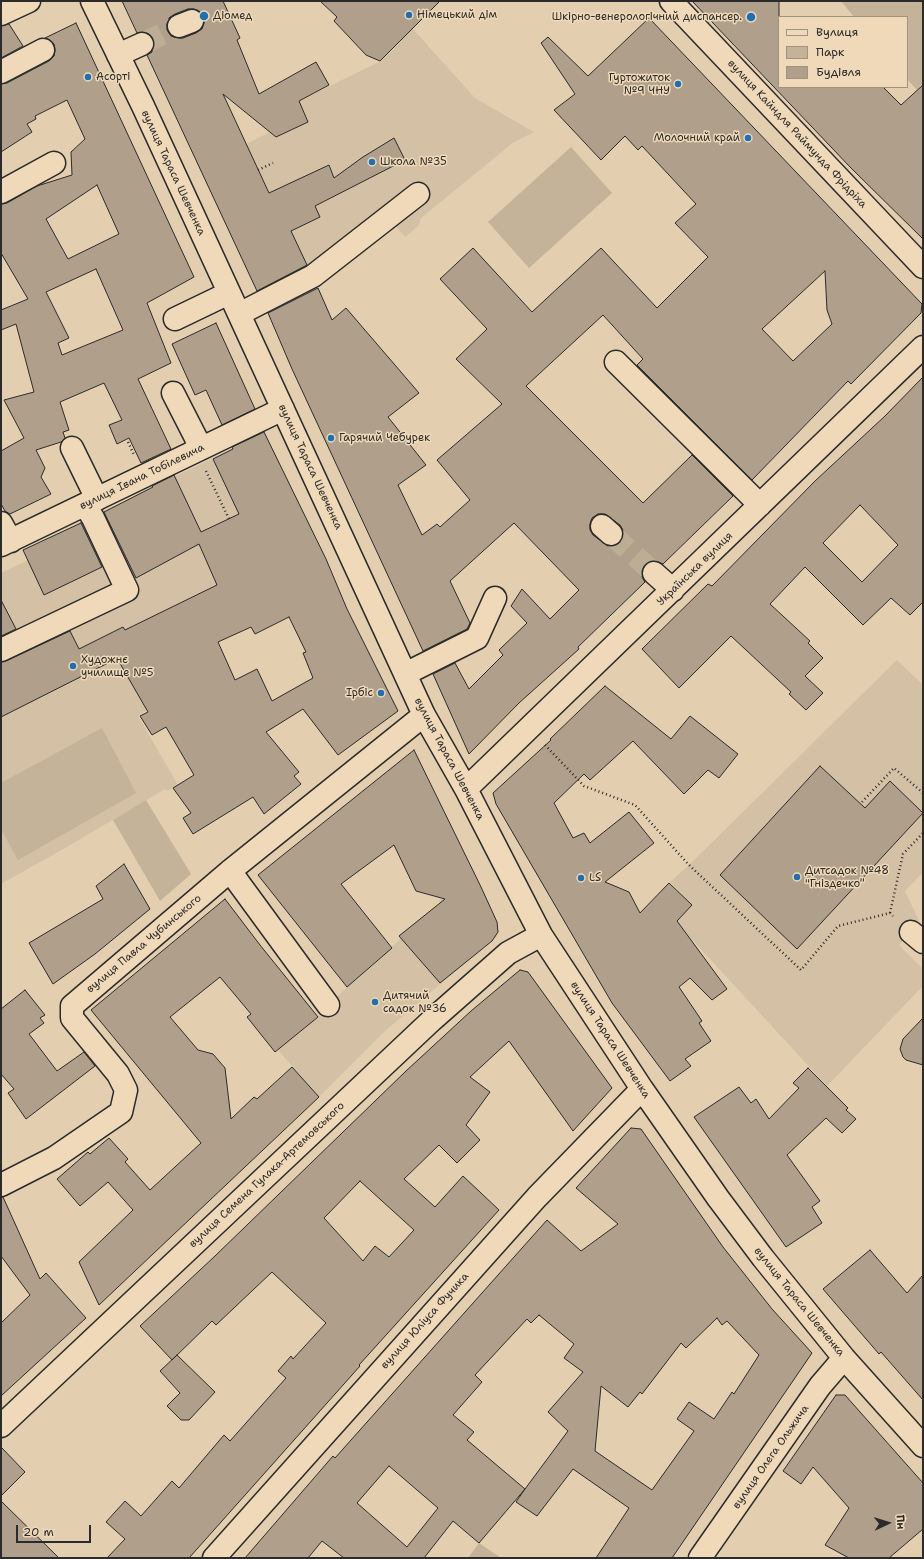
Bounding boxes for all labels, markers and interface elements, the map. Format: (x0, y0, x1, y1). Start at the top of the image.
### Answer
place label: Німецький дім (417, 8, 497, 22)
place label: Діомед (213, 9, 252, 23)
marker: Діомед (198, 10, 210, 22)
marker: Німецький дім (404, 10, 414, 20)
place label: Шкірно-венерологічний диспансер. (552, 10, 742, 24)
marker: Шкірно-венерологічний диспансер. (745, 11, 757, 23)
legend (778, 16, 908, 88)
text: Вулиця (816, 24, 858, 40)
text: Парк (816, 44, 844, 60)
street label: вулиця Кайндля Раймунда Фрідріха (725, 57, 869, 211)
text: Будівля (816, 64, 861, 80)
place label: Асорті (96, 70, 130, 84)
place label: Гуртожиток №9 ЧНУ (609, 71, 670, 97)
marker: Асорті (83, 72, 93, 82)
marker: Гуртожиток №9 ЧНУ (673, 79, 683, 89)
street label: вулиця Тараса Шевченка (138, 108, 208, 238)
place label: Молочний край (654, 131, 740, 145)
marker: Молочний край (743, 133, 753, 143)
place label: Школа №35 (380, 155, 447, 169)
marker: Школа №35 (367, 157, 377, 167)
street label: вулиця Тараса Шевченка (275, 402, 345, 532)
place label: Гарячий Чебурек (339, 431, 430, 445)
marker: Гарячий Чебурек (326, 433, 336, 443)
street label: вулиця Івана Тобілевича (78, 441, 206, 513)
street label: Українська вулиця (654, 529, 736, 609)
place label: Художнє училище №5 (81, 653, 153, 679)
marker: Художнє училище №5 (68, 661, 78, 671)
place label: Ірбіс (346, 686, 373, 700)
marker: Ірбіс (376, 688, 386, 698)
street label: вулиця Тараса Шевченка (411, 696, 487, 822)
place label: Дитсадок №48 "Гніздечко" (805, 864, 889, 890)
place label: LS (589, 871, 601, 885)
marker: Дитсадок №48 "Гніздечко" (792, 872, 802, 882)
marker: LS (576, 873, 586, 883)
street label: вулиця Павла Чубинського (84, 892, 204, 996)
street label: вулиця Тараса Шевченка (567, 979, 653, 1101)
place label: Дитячий садок №36 (383, 989, 447, 1015)
marker: Дитячий садок №36 (370, 997, 380, 1007)
street label: вулиця Семена Гулака-Артемовського (187, 1099, 347, 1251)
street label: вулиця Тараса Шевченка (751, 1245, 847, 1359)
street label: вулиця Юліуса Фучика (378, 1270, 472, 1372)
street label: вулиця Олега Ольжича (730, 1402, 812, 1512)
north arrow (868, 1503, 908, 1543)
text: Пн (892, 1514, 908, 1530)
scale bar (18, 1517, 93, 1543)
text: 20 m (23, 1524, 54, 1540)

